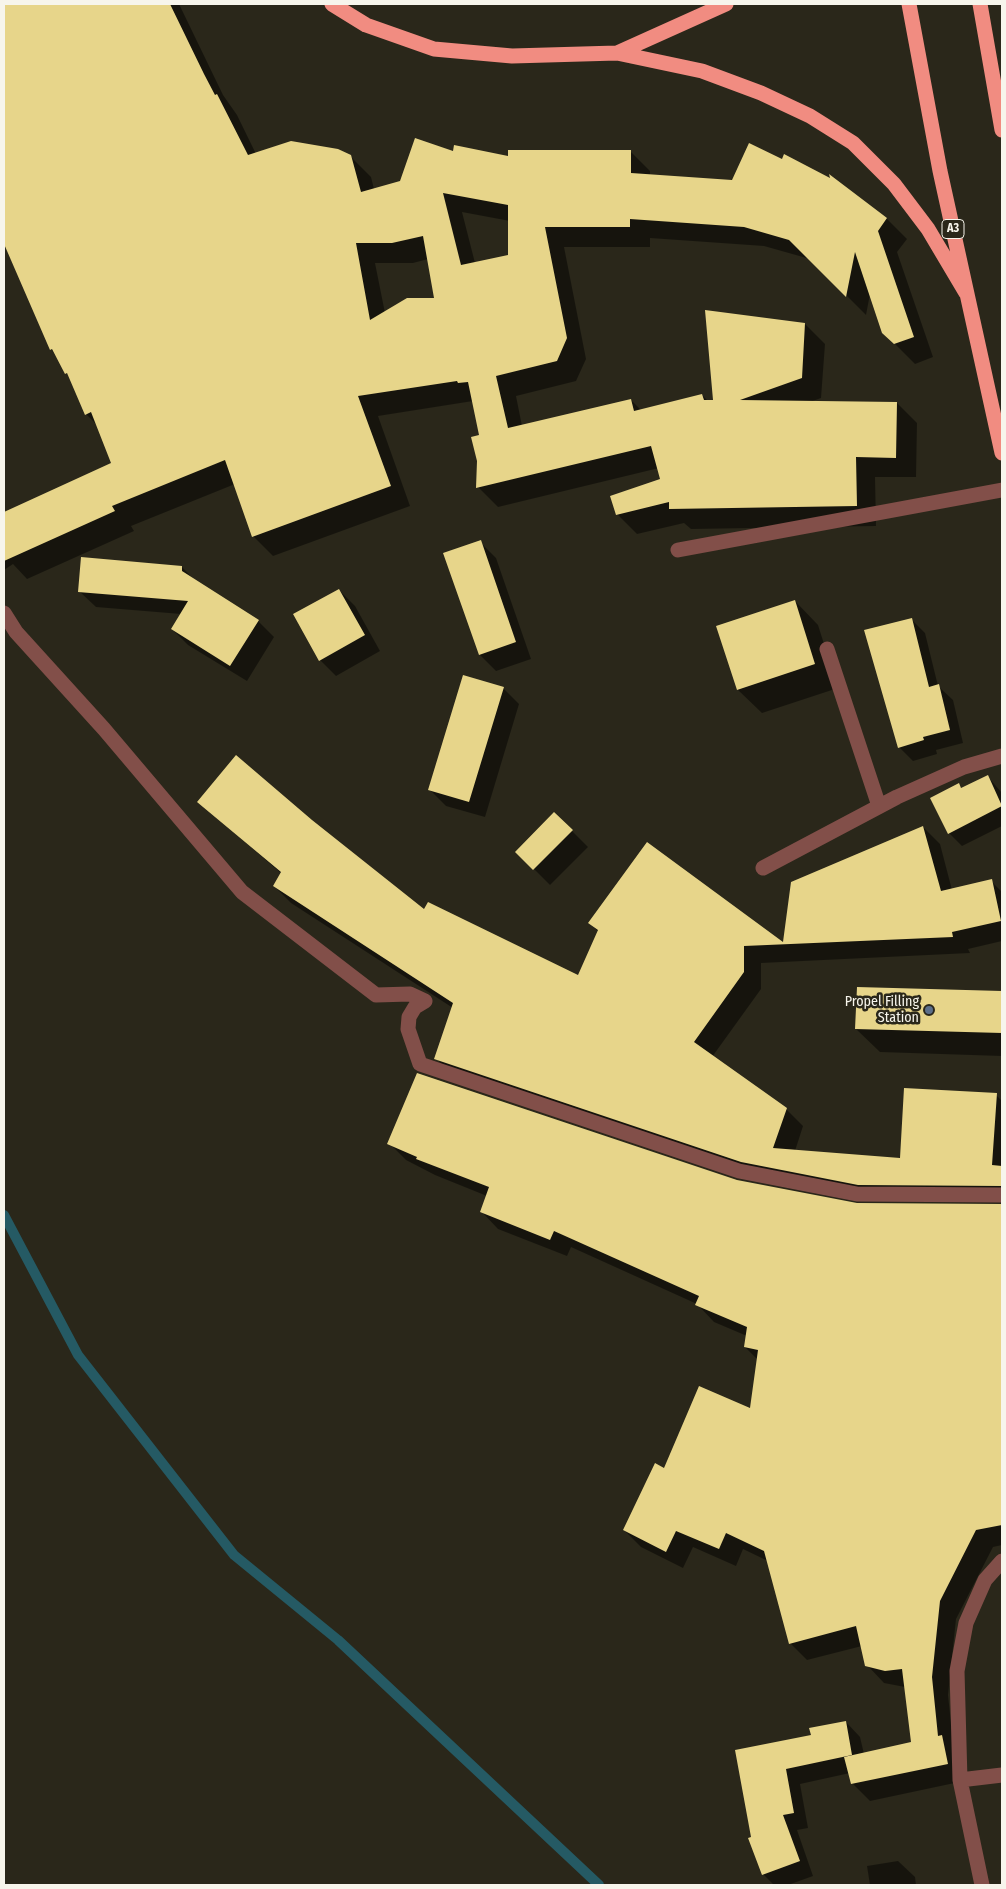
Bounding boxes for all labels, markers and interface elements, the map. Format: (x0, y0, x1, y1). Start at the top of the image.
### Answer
road number: A3 (942, 220, 964, 238)
place label: Propel Filling Station (845, 994, 919, 1026)
marker: Propel Filling Station (923, 1004, 935, 1016)

